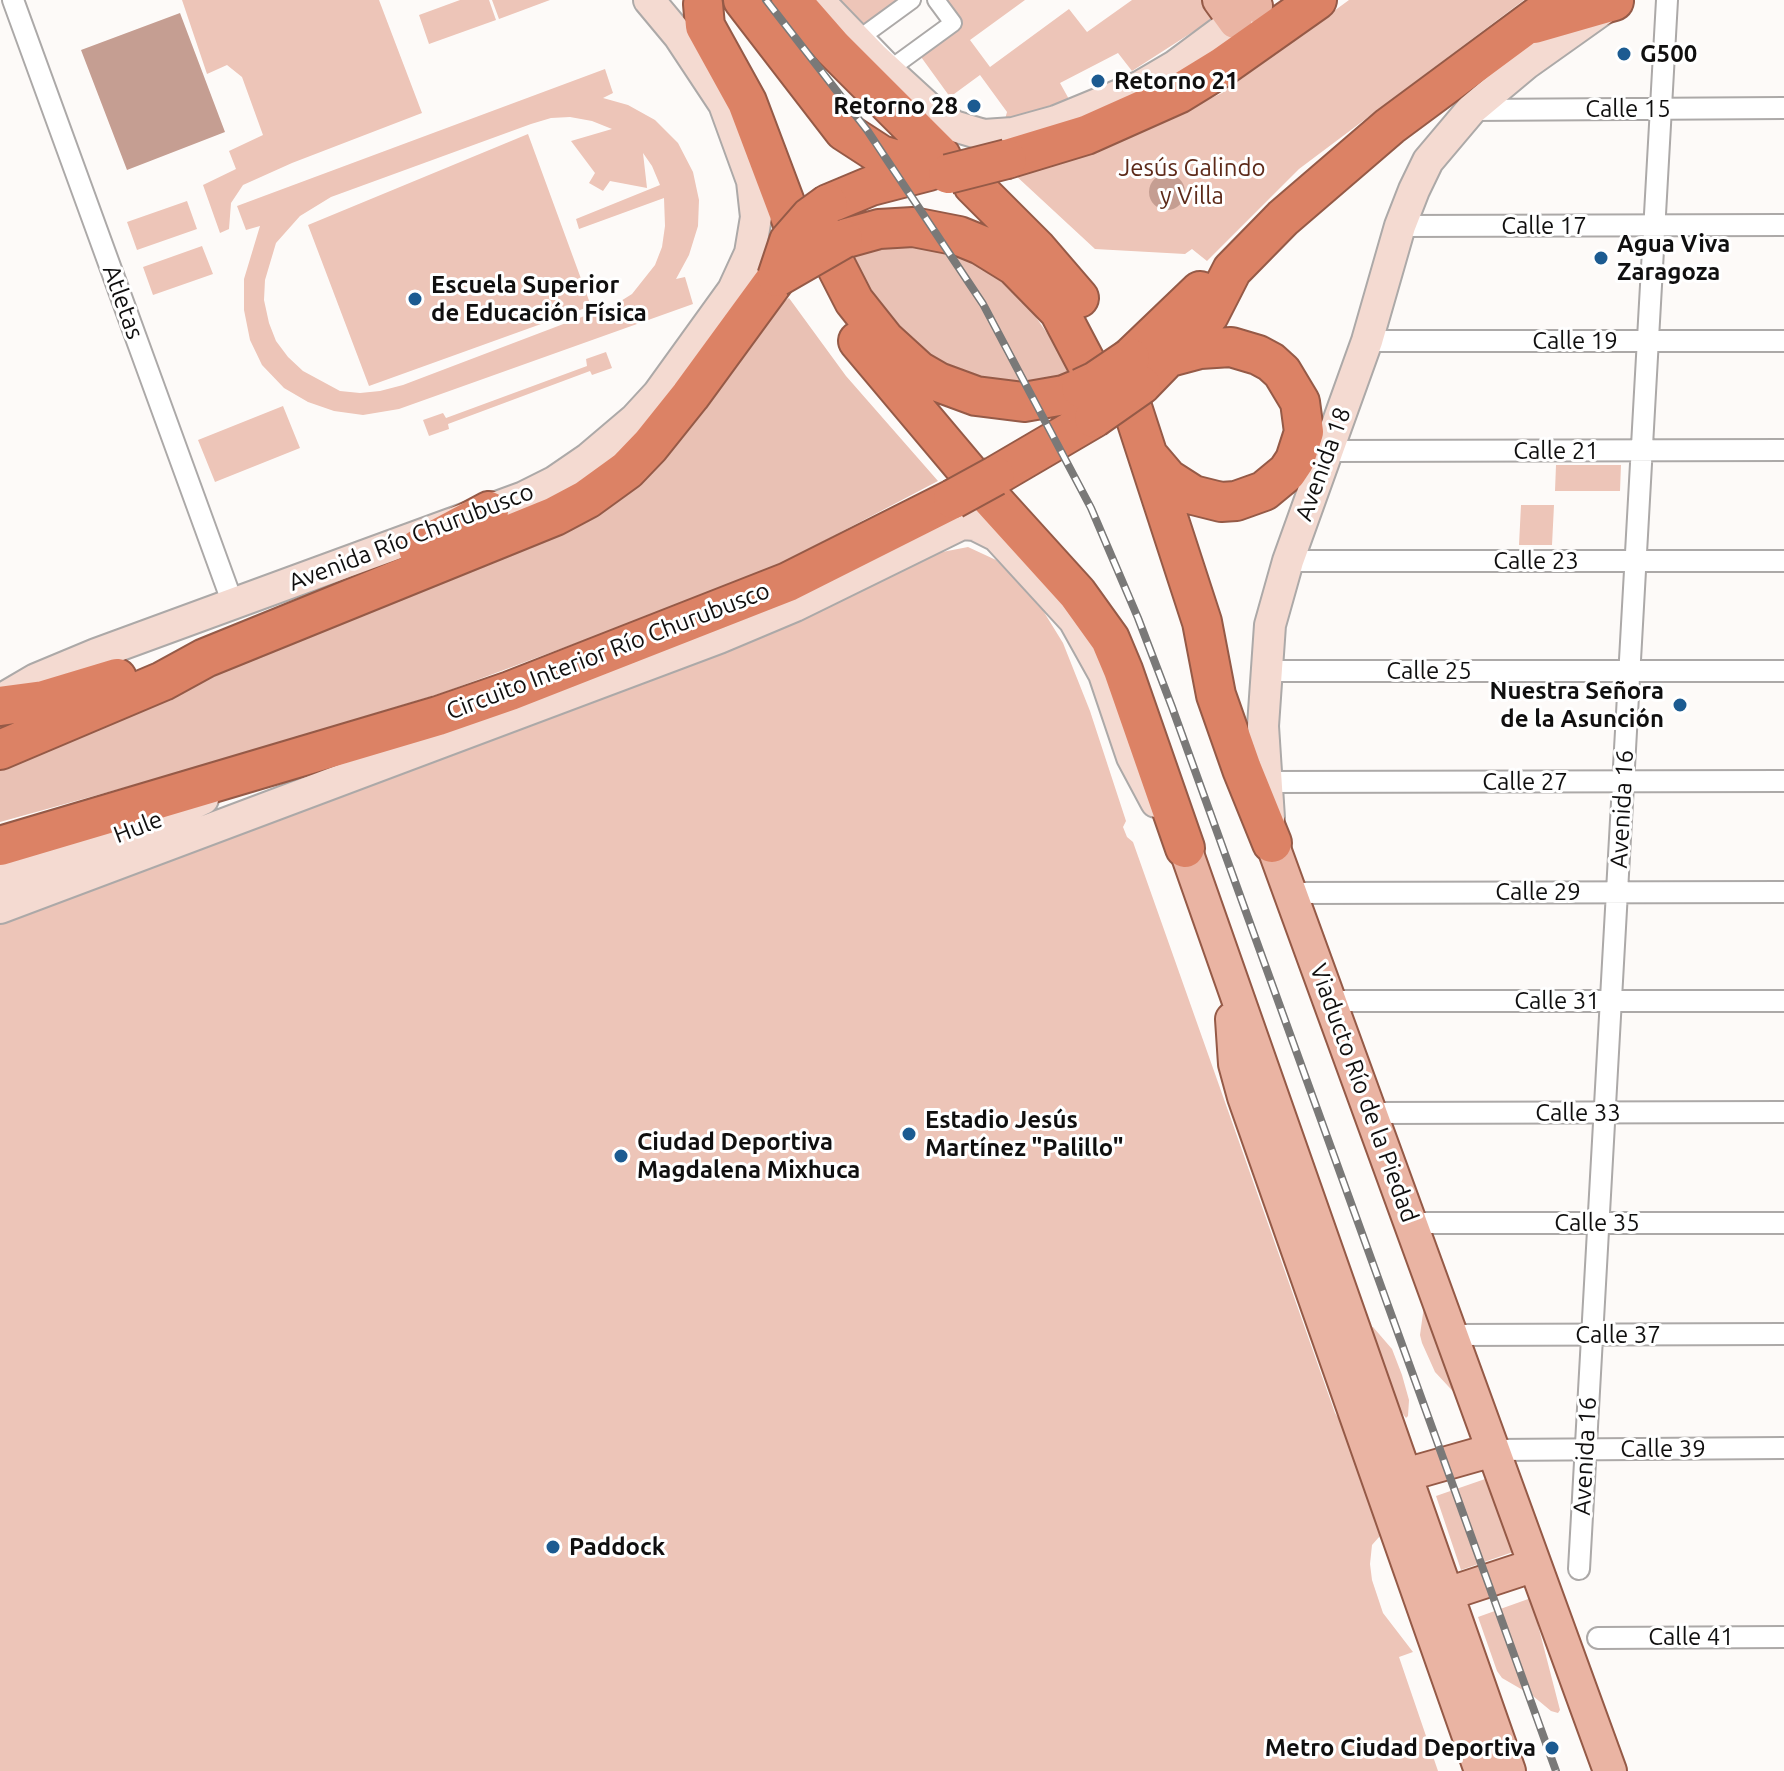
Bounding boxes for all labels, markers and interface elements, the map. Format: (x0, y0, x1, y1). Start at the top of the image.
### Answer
place label: G500 (1640, 40, 1697, 68)
marker: G500 (1615, 45, 1633, 63)
place label: Retorno 21 (1114, 67, 1239, 95)
marker: Retorno 21 (1089, 72, 1107, 90)
place label: Retorno 28 (833, 92, 958, 120)
street label: Calle 15 (1585, 95, 1671, 123)
marker: Retorno 28 (965, 97, 983, 115)
park label: Jesús Galindo y Villa (1118, 154, 1266, 210)
street label: Calle 17 (1501, 212, 1587, 240)
place label: Agua Viva Zaragoza (1617, 230, 1730, 286)
marker: Agua Viva Zaragoza (1592, 249, 1610, 267)
street label: Atletas (96, 261, 150, 343)
place label: Escuela Superior de Educación Física (431, 271, 647, 327)
marker: Escuela Superior de Educación Física (406, 290, 424, 308)
street label: Calle 19 (1532, 327, 1618, 355)
street label: Avenida 18 (1289, 403, 1357, 525)
street label: Calle 21 (1513, 437, 1599, 465)
street label: Avenida Río Churubusco (284, 477, 538, 597)
street label: Calle 23 (1493, 547, 1579, 575)
street label: Circuito Interior Río Churubusco (442, 576, 774, 726)
street label: Calle 25 (1386, 657, 1472, 685)
place label: Nuestra Señora de la Asunción (1490, 677, 1664, 733)
marker: Nuestra Señora de la Asunción (1671, 696, 1689, 714)
street label: Avenida 16 (1605, 749, 1639, 869)
street label: Calle 27 (1482, 768, 1568, 796)
street label: Hule (110, 805, 166, 849)
street label: Calle 29 (1495, 878, 1581, 906)
street label: Viaducto Río de la Piedad (1304, 960, 1424, 1226)
street label: Calle 31 (1514, 987, 1600, 1015)
street label: Calle 33 (1535, 1099, 1621, 1127)
place label: Estadio Jesús Martínez "Palillo" (925, 1106, 1123, 1162)
marker: Estadio Jesús Martínez "Palillo" (900, 1125, 918, 1143)
place label: Ciudad Deportiva Magdalena Mixhuca (637, 1128, 860, 1184)
marker: Ciudad Deportiva Magdalena Mixhuca (612, 1147, 630, 1165)
street label: Calle 35 (1554, 1209, 1640, 1237)
street label: Calle 37 (1575, 1321, 1661, 1349)
street label: Avenida 16 (1568, 1396, 1602, 1516)
street label: Calle 39 (1620, 1435, 1706, 1463)
place label: Paddock (569, 1533, 665, 1561)
marker: Paddock (544, 1538, 562, 1556)
street label: Calle 41 (1648, 1623, 1734, 1651)
place label: Metro Ciudad Deportiva (1265, 1734, 1536, 1762)
marker: Metro Ciudad Deportiva (1543, 1739, 1561, 1757)

